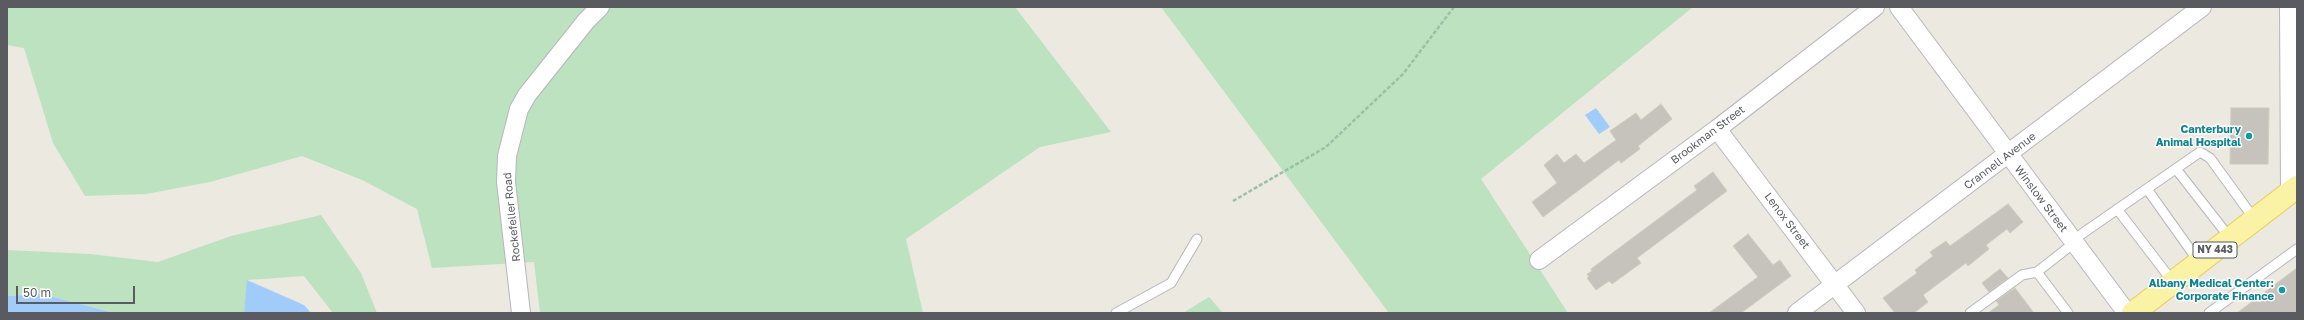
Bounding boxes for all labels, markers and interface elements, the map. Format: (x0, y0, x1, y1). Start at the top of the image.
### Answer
street label: Brookman Street (1668, 103, 1748, 167)
place label: Canterbury Animal Hospital (2156, 123, 2241, 149)
street label: Crannell Avenue (1962, 130, 2038, 192)
marker: Canterbury Animal Hospital (2244, 131, 2254, 141)
street label: Winslow Street (2012, 163, 2070, 235)
street label: Rockefeller Road (501, 172, 523, 262)
street label: Lenox Street (1762, 190, 1812, 252)
road number: NY 443 (2193, 242, 2237, 258)
place label: Albany Medical Center: Corporate Finance (2149, 277, 2274, 303)
scale bar (18, 278, 137, 304)
text: 50 m (23, 285, 51, 300)
marker: Albany Medical Center: Corporate Finance (2277, 285, 2287, 295)

